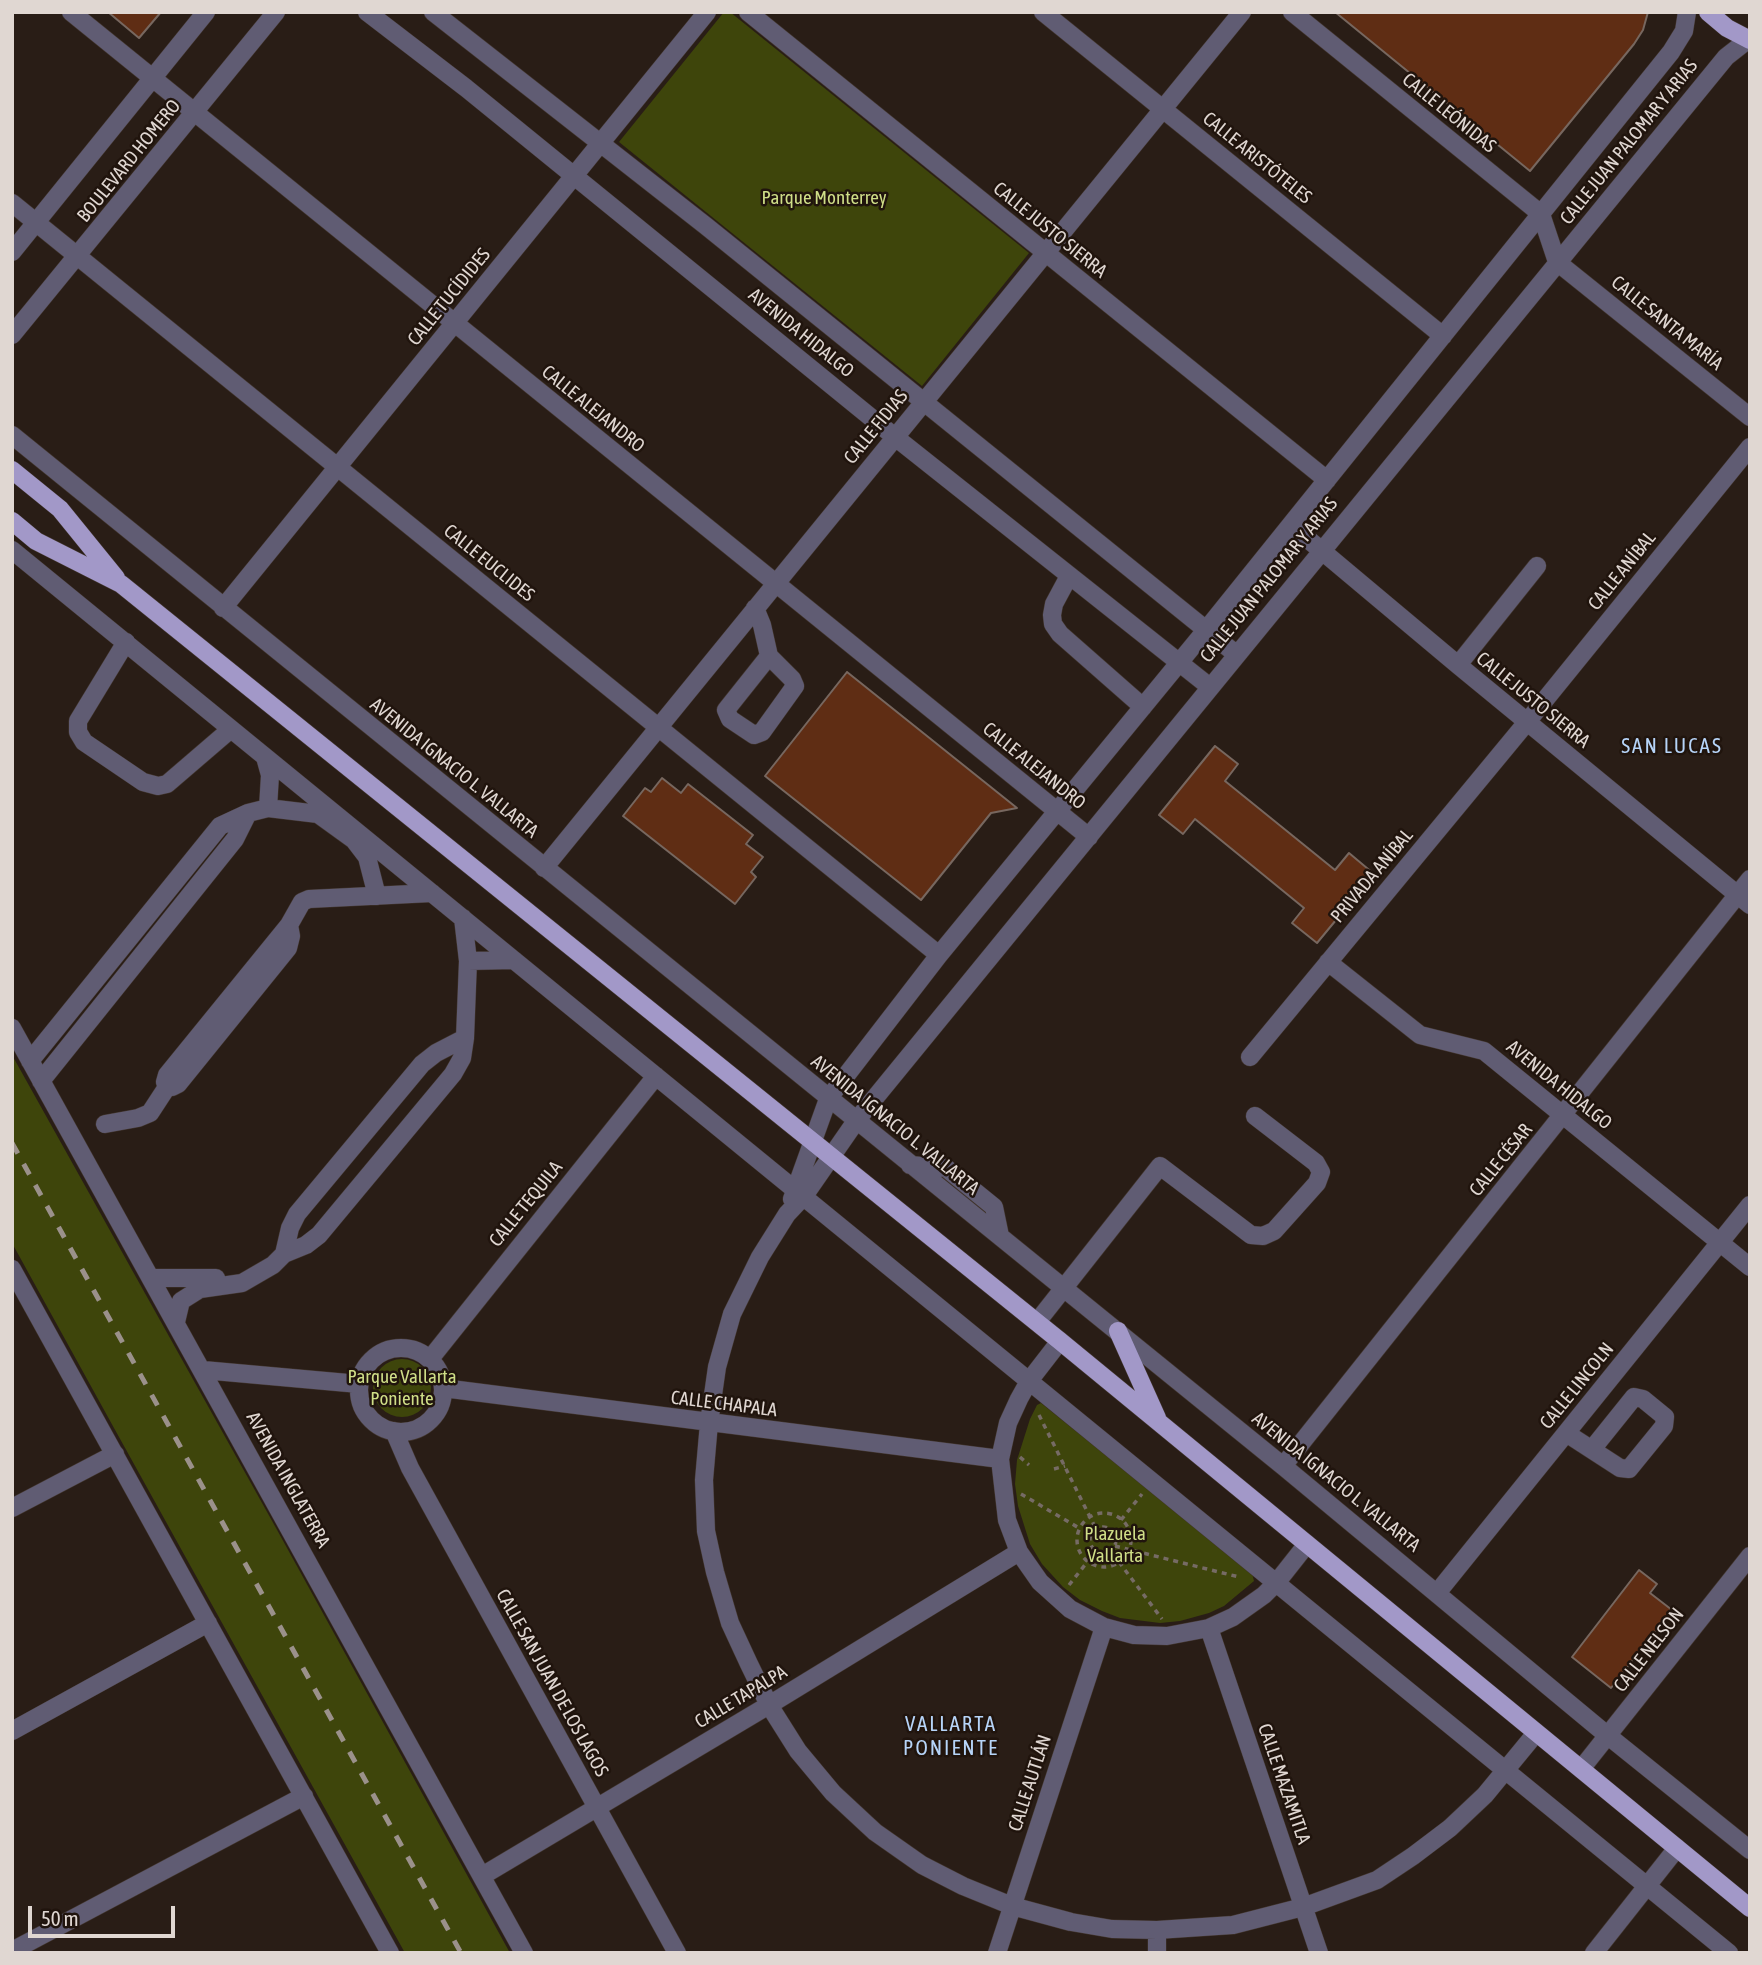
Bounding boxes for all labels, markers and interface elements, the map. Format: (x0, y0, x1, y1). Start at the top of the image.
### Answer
street label: CALLE JUAN PALOMAR Y ARIAS (1555, 55, 1703, 229)
street label: CALLE LEÓNIDAS (1398, 68, 1500, 158)
street label: BOULEVARD HOMERO (73, 95, 185, 227)
street label: CALLE ARISTÓTELES (1198, 107, 1316, 209)
street label: CALLE JUSTO SIERRA (989, 177, 1111, 283)
park label: Parque Monterrey (761, 187, 887, 209)
street label: CALLE TUCÍDIDES (403, 244, 495, 350)
street label: CALLE SANTA MARÍA (1607, 271, 1727, 375)
street label: AVENIDA HIDALGO (744, 284, 858, 382)
street label: CALLE ALEJANDRO (537, 361, 649, 457)
street label: CALLE FIDIAS (839, 385, 913, 469)
street label: CALLE JUAN PALOMAR Y ARIAS (1195, 493, 1343, 667)
street label: CALLE EUCLIDES (439, 520, 539, 606)
street label: CALLE ANÍBAL (1583, 527, 1661, 615)
street label: CALLE JUSTO SIERRA (1472, 647, 1594, 753)
street label: AVENIDA IGNACIO L. VALLARTA (365, 693, 543, 843)
street label: CALLE ALEJANDRO (978, 718, 1090, 814)
district label: SAN LUCAS (1622, 733, 1722, 759)
street label: PRIVADA ANÍBAL (1326, 824, 1418, 928)
street label: AVENIDA HIDALGO (1502, 1036, 1616, 1134)
street label: AVENIDA IGNACIO L. VALLARTA (806, 1050, 984, 1200)
street label: CALLE CÉSAR (1465, 1119, 1537, 1201)
street label: CALLE TEQUILA (485, 1157, 567, 1251)
street label: CALLE LINCOLN (1535, 1338, 1619, 1434)
park label: Parque Vallarta Poniente (348, 1366, 456, 1410)
street label: CALLE CHAPALA (670, 1386, 778, 1422)
street label: AVENIDA IGNACIO L. VALLARTA (1247, 1407, 1425, 1557)
street label: AVENIDA INGLATERRA (241, 1408, 335, 1552)
park label: Plazuela Vallarta (1084, 1523, 1146, 1567)
street label: CALLE SAN JUAN DE LOS LAGOS (491, 1585, 613, 1781)
street label: CALLE NELSON (1609, 1603, 1689, 1697)
street label: CALLE TAPALPA (691, 1661, 791, 1733)
district label: VALLARTA PONIENTE (904, 1711, 998, 1761)
street label: CALLE MAZAMITLA (1253, 1721, 1315, 1847)
street label: CALLE AUTLÁN (1004, 1732, 1056, 1834)
scale bar (32, 1892, 178, 1936)
text: 50 m (41, 1906, 79, 1930)

